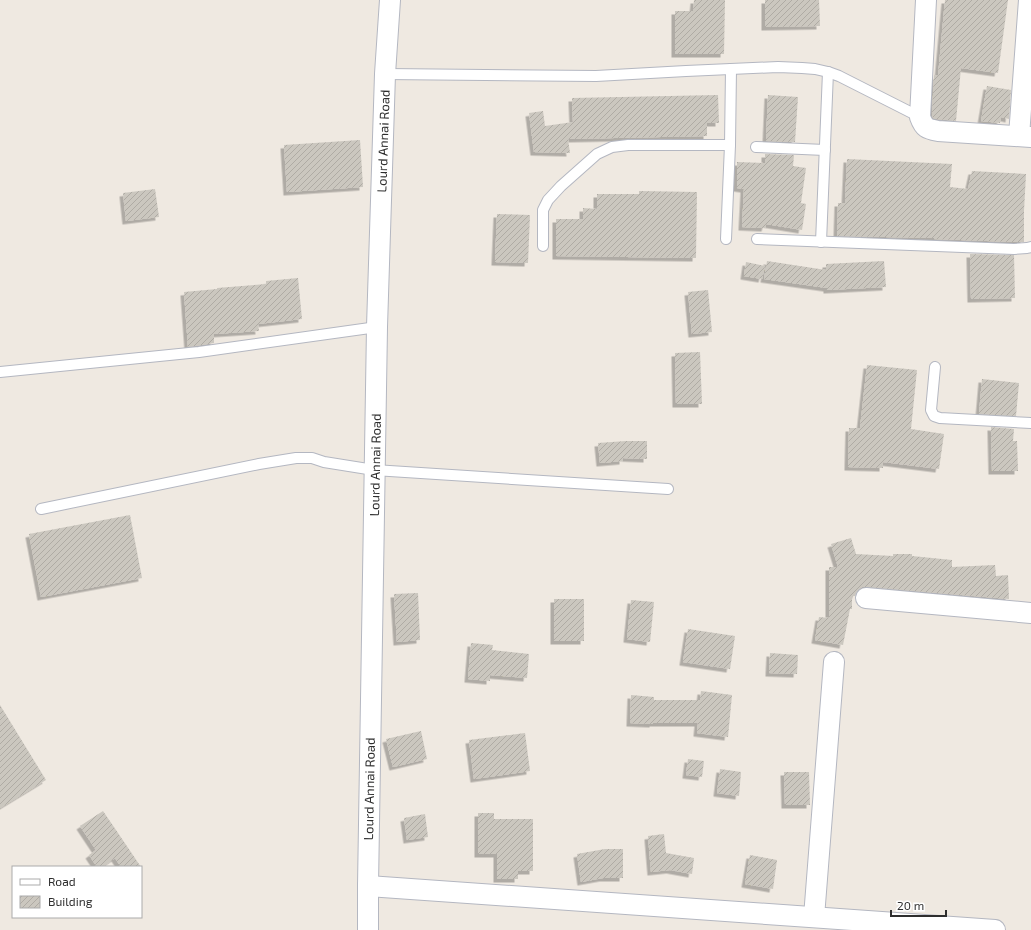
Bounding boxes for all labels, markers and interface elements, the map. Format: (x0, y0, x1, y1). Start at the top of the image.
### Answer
street label: Lourd Annai Road (373, 89, 393, 193)
street label: Lourd Annai Road (366, 413, 384, 517)
street label: Lourd Annai Road (360, 737, 378, 841)
legend (12, 866, 142, 918)
text: Road (48, 874, 76, 888)
scale bar (891, 892, 946, 918)
text: Building (48, 894, 93, 908)
text: 20 m (897, 898, 924, 912)

